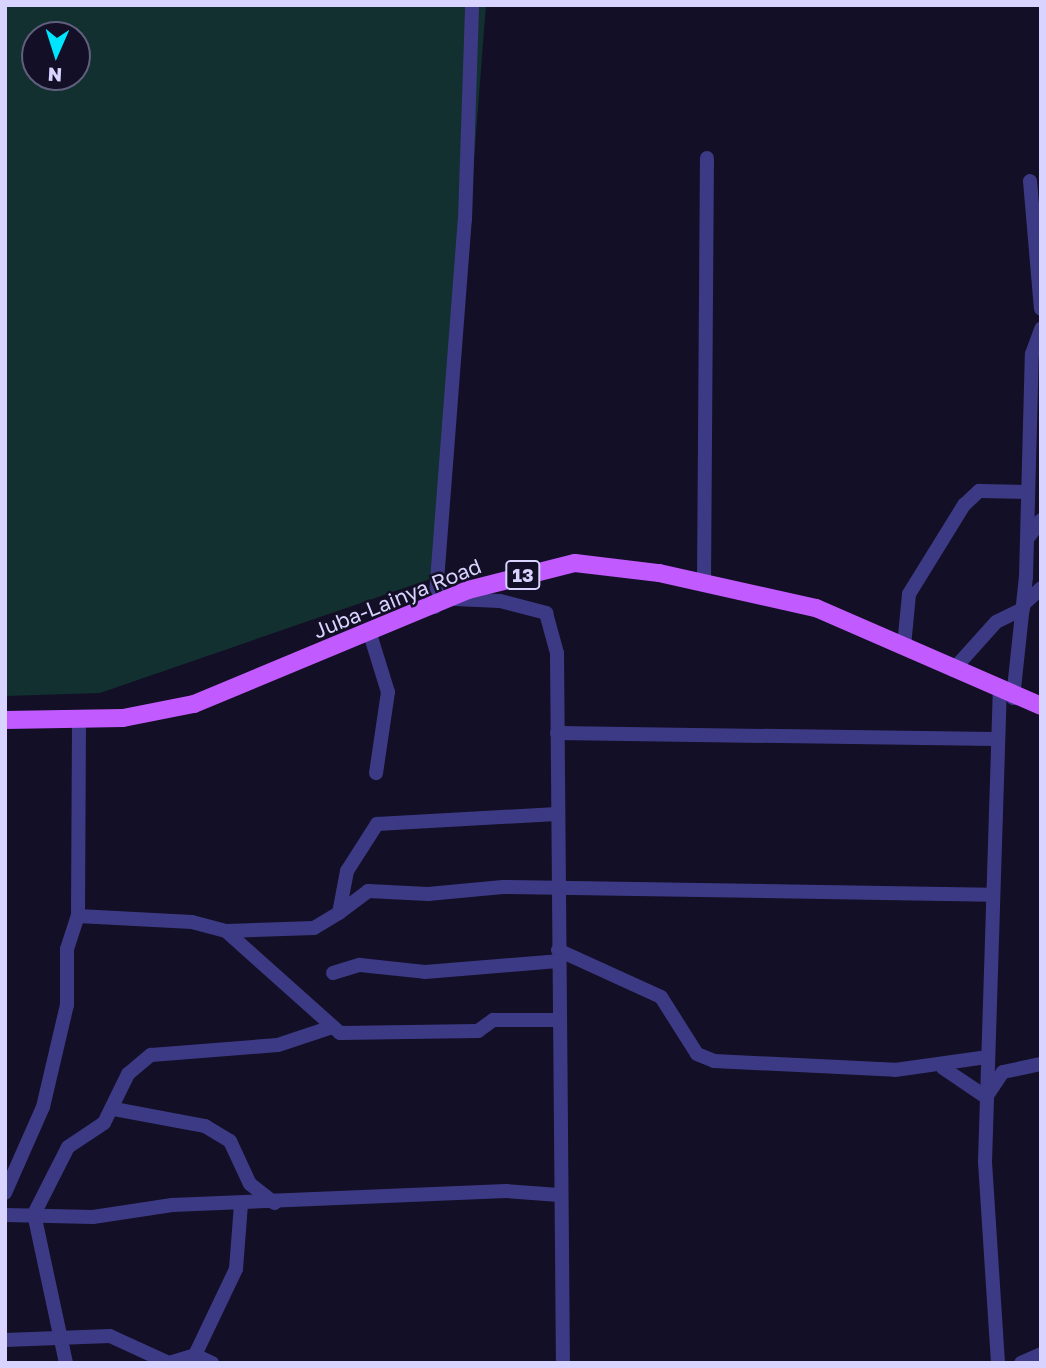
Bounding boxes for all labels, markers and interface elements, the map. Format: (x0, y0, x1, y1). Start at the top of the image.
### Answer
north arrow (21, 21, 91, 91)
text: N (47, 64, 63, 87)
street label: Juba-Lainya Road (309, 553, 485, 643)
road number: 13 (504, 560, 542, 590)

